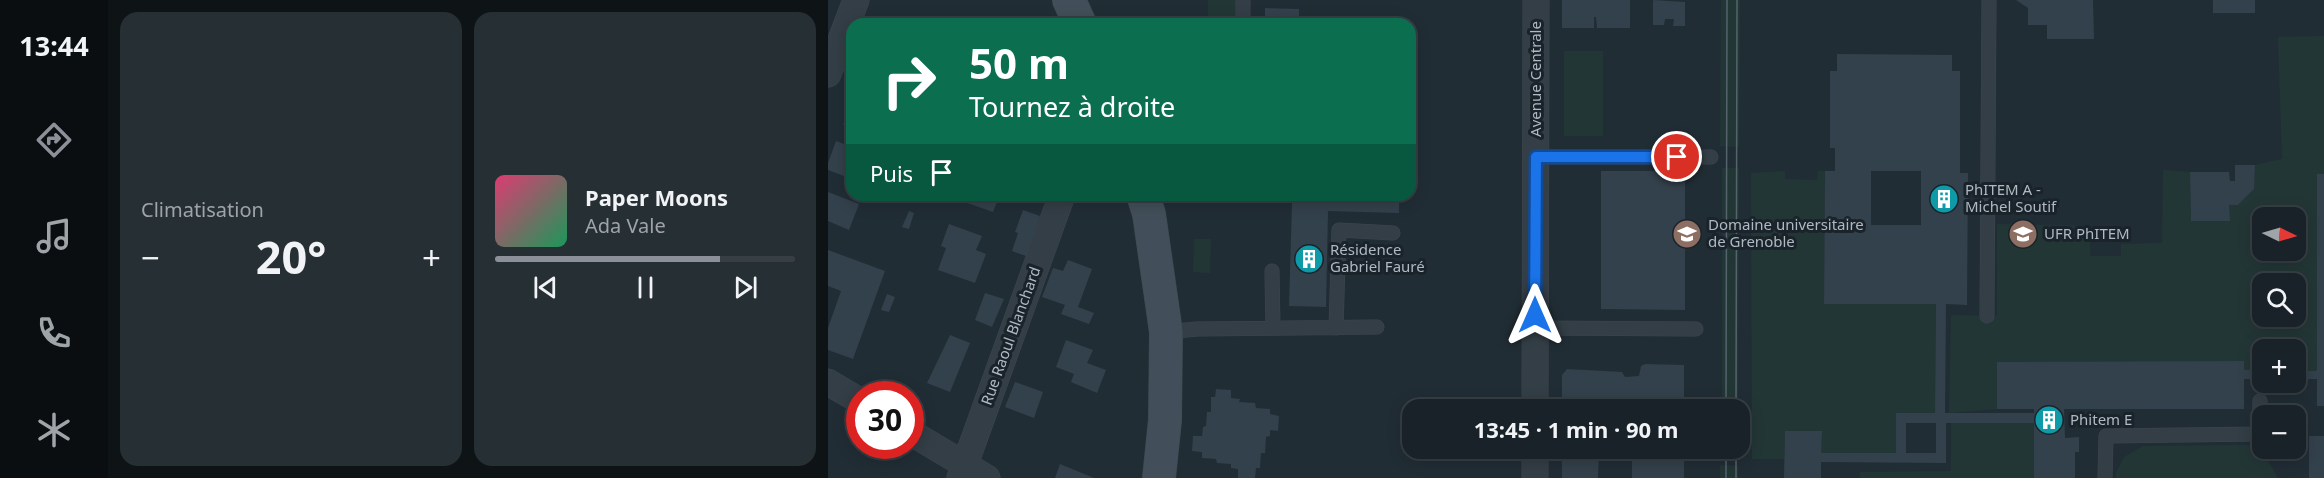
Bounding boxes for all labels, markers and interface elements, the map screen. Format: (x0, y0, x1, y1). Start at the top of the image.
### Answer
street label: Avenue Centrale (1525, 21, 1545, 137)
text: 13:44 (19, 27, 89, 64)
text: 50 m (969, 34, 1069, 91)
icon: right (870, 42, 948, 120)
text: Tournez à droite (969, 88, 1175, 125)
icon: directions (33, 119, 75, 161)
pin (1651, 131, 1702, 182)
icon: arrive (1660, 140, 1693, 173)
icon: arrive (925, 156, 958, 189)
text: Puis (870, 158, 913, 188)
place label: PhITEM A - Michel Soutif (1965, 179, 2057, 216)
text: Paper Moons (585, 182, 728, 212)
building icon: PhITEM A - Michel Soutif (1928, 183, 1960, 215)
text: Climatisation (141, 196, 264, 223)
north arrow (2252, 207, 2306, 261)
map controls (2252, 207, 2306, 459)
text: Ada Vale (585, 212, 666, 239)
place label: Domaine universitaire de Grenoble (1708, 214, 1864, 251)
icon: music (33, 215, 75, 257)
school or university icon: Domaine universitaire de Grenoble (1671, 218, 1703, 250)
school or university icon: UFR PhITEM (2007, 218, 2039, 250)
place label: UFR PhITEM (2044, 223, 2130, 243)
text: 20° (256, 226, 326, 287)
text: − (141, 235, 160, 280)
text: + (422, 235, 441, 280)
place label: Résidence Gabriel Fauré (1330, 239, 1425, 276)
building icon: Résidence Gabriel Fauré (1293, 243, 1325, 275)
street label: Rue Raoul Blanchard (976, 264, 1044, 408)
icon: previous (529, 271, 562, 304)
icon: pause (629, 271, 662, 304)
icon: next (729, 271, 762, 304)
button: search (2252, 273, 2306, 327)
position arrow (1503, 283, 1567, 347)
icon: phone (33, 312, 75, 354)
button: + (2252, 339, 2306, 393)
speed limit sign: 30 (846, 381, 924, 459)
building icon: Phitem E (2033, 404, 2065, 436)
button: − (2252, 405, 2306, 459)
icon: climate (33, 409, 75, 451)
place label: Phitem E (2070, 409, 2132, 429)
text: 13:45 · 1 min · 90 m (1474, 414, 1678, 444)

